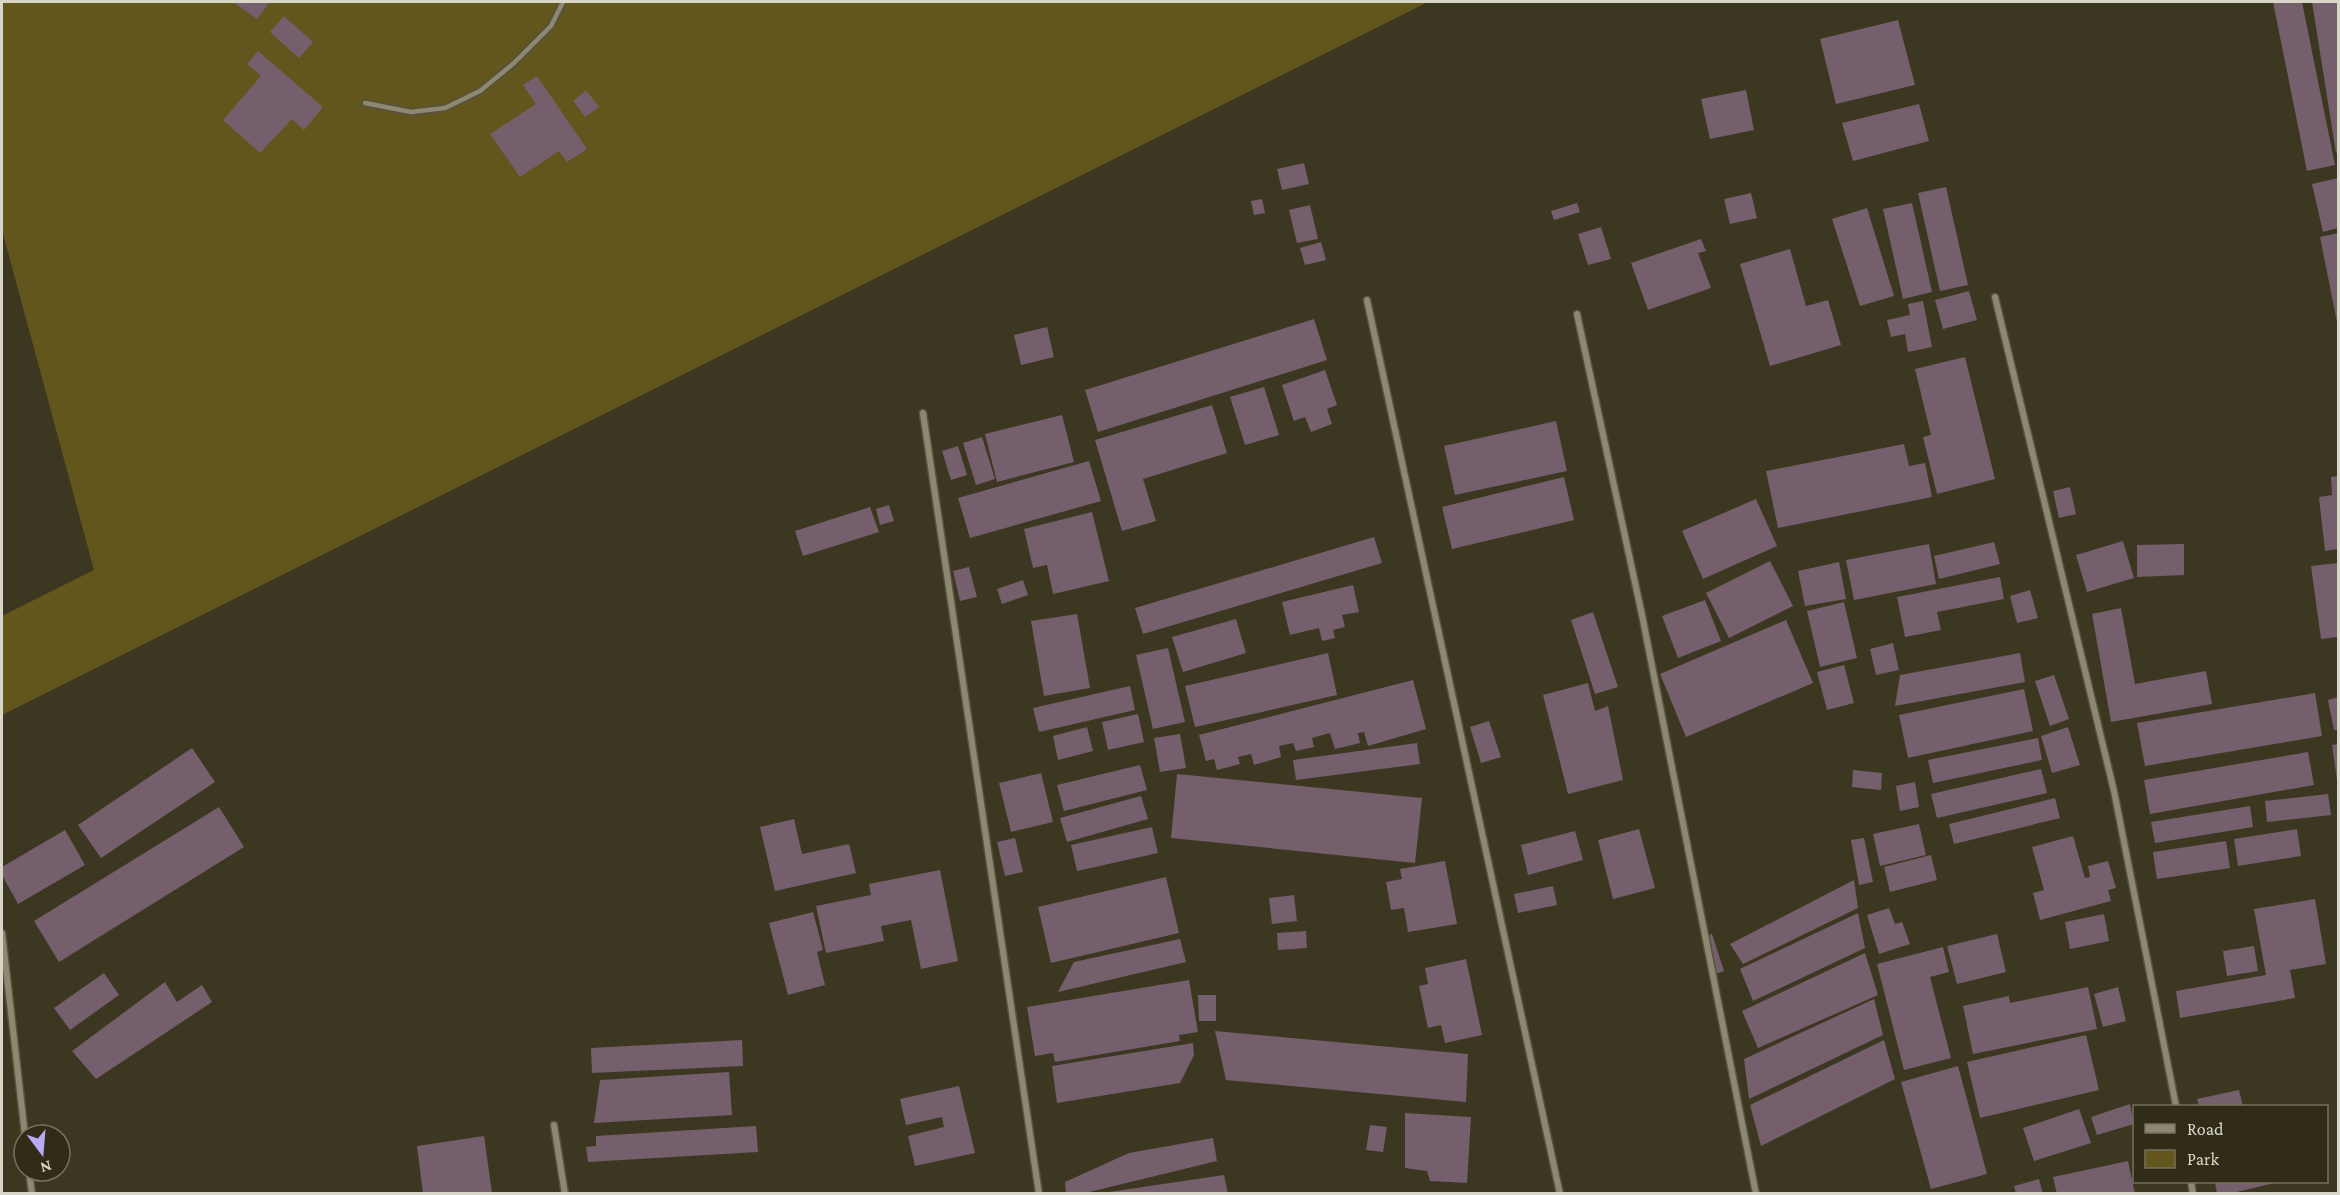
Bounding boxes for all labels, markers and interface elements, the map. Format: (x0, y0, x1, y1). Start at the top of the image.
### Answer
legend (2133, 1105, 2328, 1183)
text: Road (2187, 1119, 2224, 1139)
north arrow (12, 1123, 72, 1183)
text: Park (2187, 1149, 2219, 1169)
text: N (38, 1157, 54, 1177)

